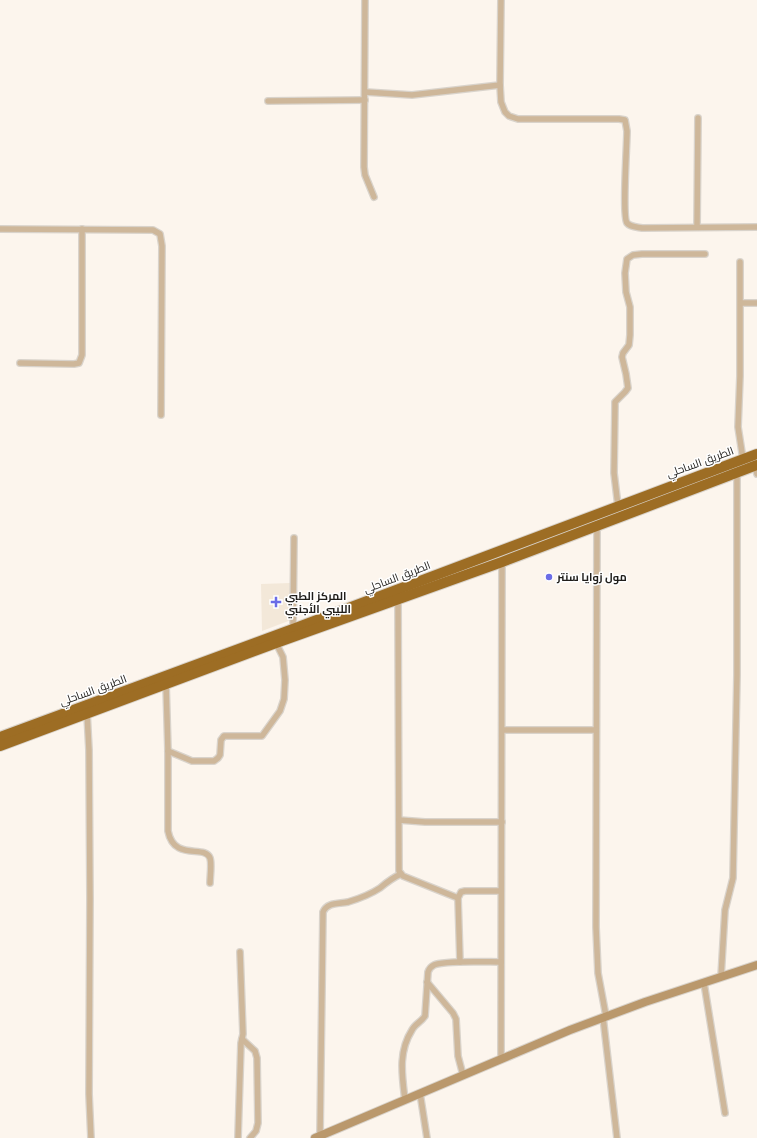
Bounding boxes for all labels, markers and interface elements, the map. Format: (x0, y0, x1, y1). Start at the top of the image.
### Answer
street label: الطريق الساحلي (664, 443, 736, 483)
street label: الطريق الساحلي (362, 558, 433, 598)
place label: مول زوايا سنتر (556, 570, 627, 585)
marker: مول زوايا سنتر (544, 572, 554, 582)
place label: المركز الطبي الليبي الأجنبي (285, 589, 351, 619)
marker: المركز الطبي الليبي الأجنبي (270, 596, 282, 608)
street label: الطريق الساحلي (57, 671, 129, 711)

